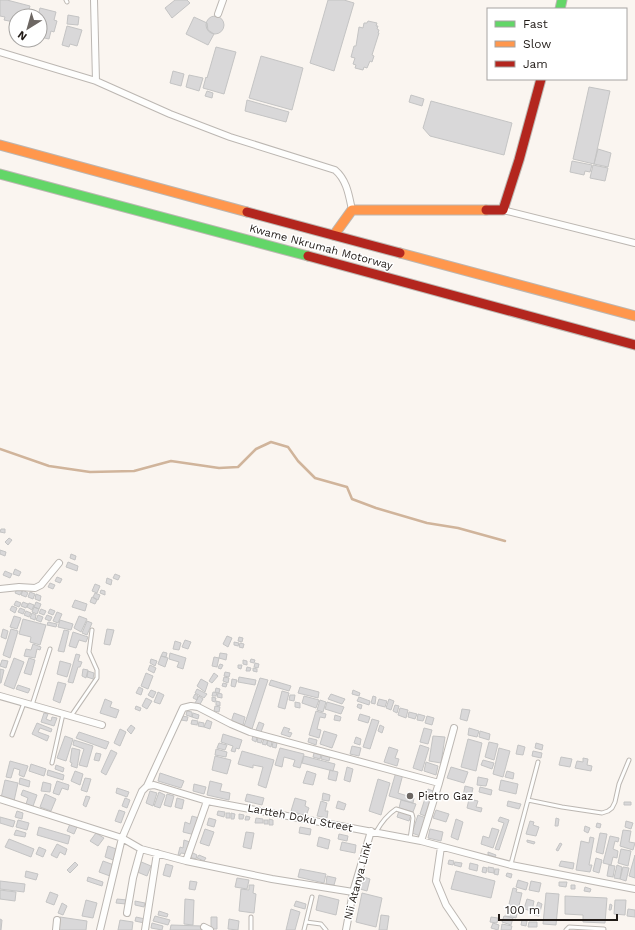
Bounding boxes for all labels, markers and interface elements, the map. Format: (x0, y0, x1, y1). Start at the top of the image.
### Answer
north arrow (8, 8, 48, 48)
legend (487, 8, 627, 80)
text: Fast (523, 17, 548, 31)
text: N (15, 28, 29, 43)
text: Slow (523, 37, 551, 51)
text: Jam (523, 57, 548, 71)
street label: Kwame Nkrumah Motorway (248, 222, 394, 272)
place label: Pietro Gaz (418, 790, 473, 803)
marker: Pietro Gaz (405, 791, 415, 801)
street label: Lartteh Doku Street (246, 801, 354, 835)
street label: Nii Atanya Link (341, 841, 375, 921)
scale bar (499, 896, 617, 922)
text: 100 m (505, 903, 540, 917)

